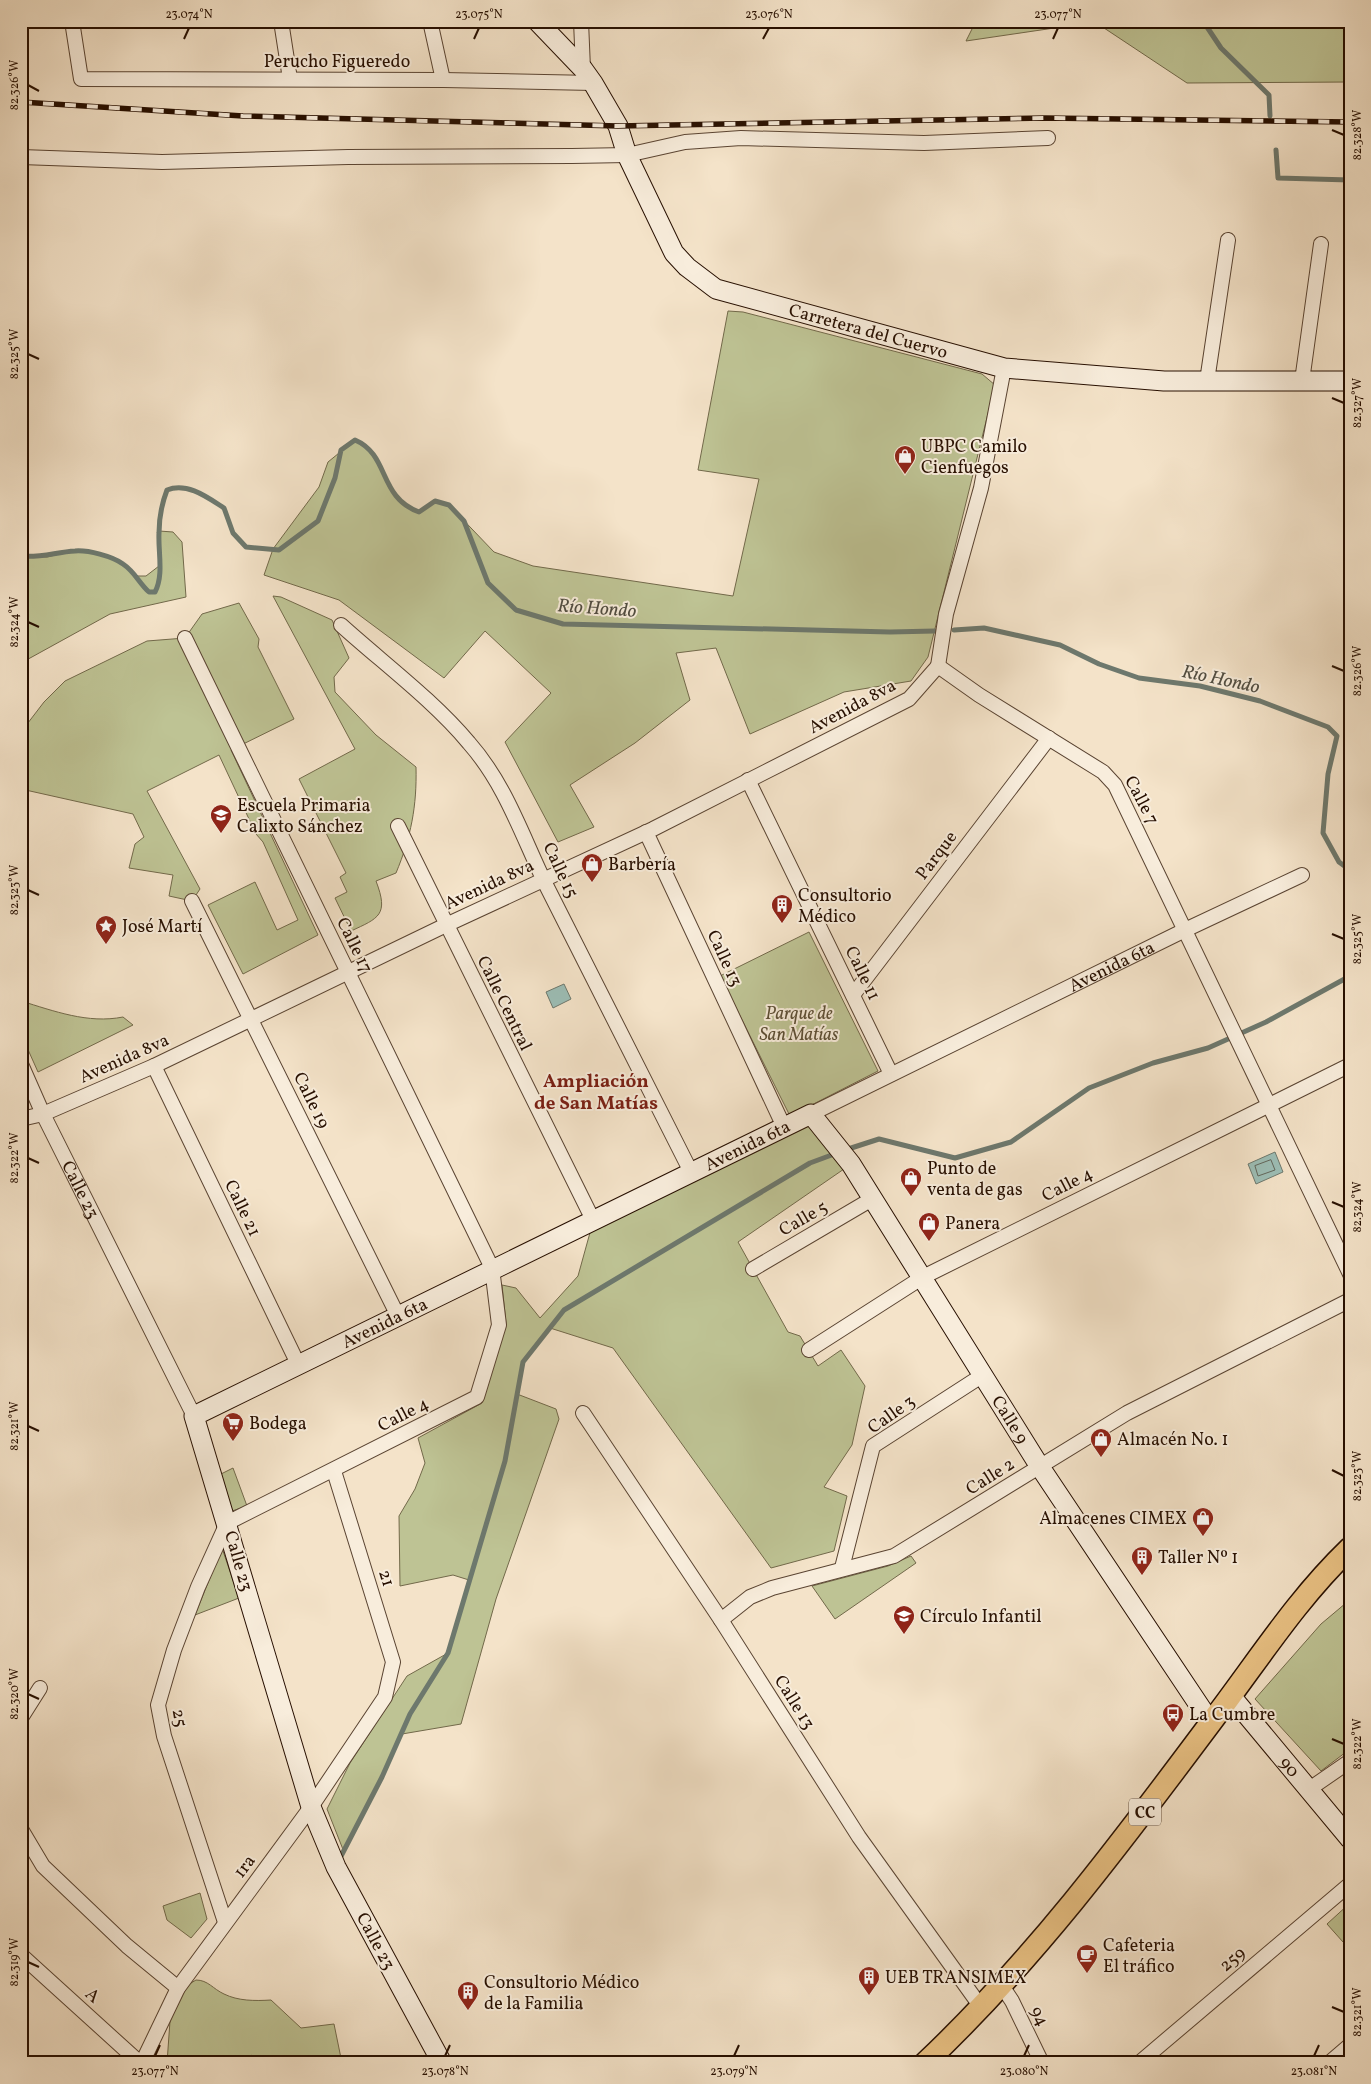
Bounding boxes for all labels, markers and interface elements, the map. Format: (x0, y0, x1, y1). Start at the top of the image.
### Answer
text: 23.074°N (165, 7, 213, 23)
text: 23.075°N (455, 7, 503, 23)
text: 23.076°N (745, 7, 793, 23)
text: 23.077°N (1034, 7, 1082, 23)
street label: Perucho Figueredo (264, 50, 410, 75)
text: 82.326°W (7, 60, 23, 110)
text: 82.328°W (1350, 110, 1366, 160)
street label: Carretera del Cuervo (786, 299, 950, 366)
text: 82.325°W (7, 329, 23, 379)
text: 82.327°W (1350, 378, 1366, 428)
place label: UBPC Camilo Cienfuegos (921, 435, 1027, 481)
shop icon: UBPC Camilo Cienfuegos (893, 444, 917, 475)
water label: Río Hondo (557, 593, 638, 625)
text: 82.324°W (7, 596, 23, 648)
text: 82.326°W (1350, 646, 1366, 696)
water label: Río Hondo (1179, 659, 1262, 701)
street label: Avenida 8va (804, 674, 901, 741)
street label: Calle 7 (1117, 772, 1164, 830)
place label: Escuela Primaria Calixto Sánchez (237, 794, 370, 840)
school or university icon: Escuela Primaria Calixto Sánchez (209, 803, 233, 834)
street label: Parque (911, 826, 964, 886)
street label: Calle 15 (536, 838, 583, 903)
shop icon: Barbería (580, 852, 604, 883)
place label: Barbería (608, 853, 676, 878)
street label: Avenida 8va (441, 854, 538, 917)
text: 82.323°W (7, 865, 23, 915)
place label: Consultorio Médico (798, 884, 892, 930)
building icon: Consultorio Médico (770, 893, 794, 924)
place icon: José Martí (94, 914, 118, 945)
street label: Calle 17 (329, 914, 378, 978)
text: 82.325°W (1350, 914, 1366, 964)
place label: José Martí (122, 915, 203, 940)
street label: Calle 13 (700, 926, 748, 991)
street label: Avenida 6ta (1065, 936, 1159, 999)
street label: Calle 11 (838, 942, 886, 1005)
street label: Calle Central (470, 952, 537, 1055)
park label: Parque de San Matías (760, 1002, 839, 1048)
street label: Avenida 8va (76, 1028, 174, 1090)
street label: Calle 19 (286, 1068, 335, 1133)
district label: Ampliación de San Matías (534, 1069, 658, 1117)
street label: Avenida 6ta (701, 1115, 795, 1178)
text: 82.322°W (7, 1133, 23, 1183)
street label: Calle 23 (54, 1157, 104, 1223)
place label: Punto de venta de gas (927, 1157, 1023, 1203)
street label: Calle 4 (1038, 1162, 1098, 1209)
shop icon: Punto de venta de gas (899, 1166, 923, 1197)
street label: Calle 21 (217, 1176, 266, 1241)
text: 82.324°W (1350, 1181, 1366, 1233)
street label: Calle 5 (775, 1195, 833, 1243)
shop icon: Panera (917, 1211, 941, 1242)
place label: Panera (945, 1212, 1000, 1237)
street label: Avenida 6ta (338, 1292, 432, 1356)
street label: Calle 3 (863, 1390, 921, 1441)
street label: Calle 9 (984, 1391, 1034, 1449)
street label: Calle 4 (374, 1392, 434, 1439)
text: 82.321°W (7, 1401, 23, 1451)
supermarket icon: Bodega (221, 1411, 245, 1442)
place label: Bodega (249, 1412, 307, 1437)
shop icon: Almacén No. 1 (1089, 1427, 1113, 1458)
place label: Almacén No. 1 (1117, 1428, 1228, 1453)
text: 82.323°W (1350, 1451, 1366, 1501)
street label: Calle 2 (962, 1453, 1020, 1502)
shop icon: Almacenes CIMEX (1191, 1506, 1215, 1537)
place label: Almacenes CIMEX (1039, 1507, 1187, 1532)
street label: Calle 23 (217, 1528, 258, 1595)
building icon: Taller Nº 1 (1130, 1545, 1154, 1576)
place label: Taller Nº 1 (1158, 1546, 1238, 1571)
street label: 21 (371, 1567, 400, 1590)
school or university icon: Círculo Infantil (892, 1604, 916, 1635)
place label: Círculo Infantil (920, 1605, 1042, 1630)
text: 82.320°W (7, 1668, 23, 1720)
street label: Calle 13 (767, 1671, 820, 1735)
bus stop icon: La Cumbre (1161, 1702, 1185, 1733)
place label: La Cumbre (1189, 1703, 1275, 1728)
street label: 25 (165, 1707, 192, 1729)
text: 82.322°W (1350, 1719, 1366, 1769)
street label: 90 (1273, 1752, 1305, 1784)
road number: CC (1129, 1798, 1161, 1825)
street label: 1ra (228, 1850, 262, 1884)
street label: Calle 23 (349, 1908, 400, 1975)
place label: Cafeteria El tráfico (1103, 1934, 1175, 1980)
text: 82.319°W (7, 1938, 23, 1986)
street label: 259 (1214, 1942, 1251, 1979)
cafe icon: Cafeteria El tráfico (1075, 1943, 1099, 1974)
building icon: UEB TRANSIMEX (857, 1965, 881, 1996)
place label: UEB TRANSIMEX (885, 1966, 1027, 1991)
place label: Consultorio Médico de la Familia (484, 1971, 639, 2017)
building icon: Consultorio Médico de la Familia (456, 1980, 480, 2011)
street label: A (79, 1983, 105, 2010)
text: 82.321°W (1350, 1987, 1366, 2037)
street label: 94 (1023, 2002, 1054, 2031)
text: 23.077°N (131, 2064, 179, 2080)
text: 23.078°N (421, 2064, 469, 2080)
text: 23.079°N (710, 2064, 758, 2080)
text: 23.080°N (1000, 2064, 1048, 2080)
text: 23.081°N (1291, 2064, 1337, 2080)

